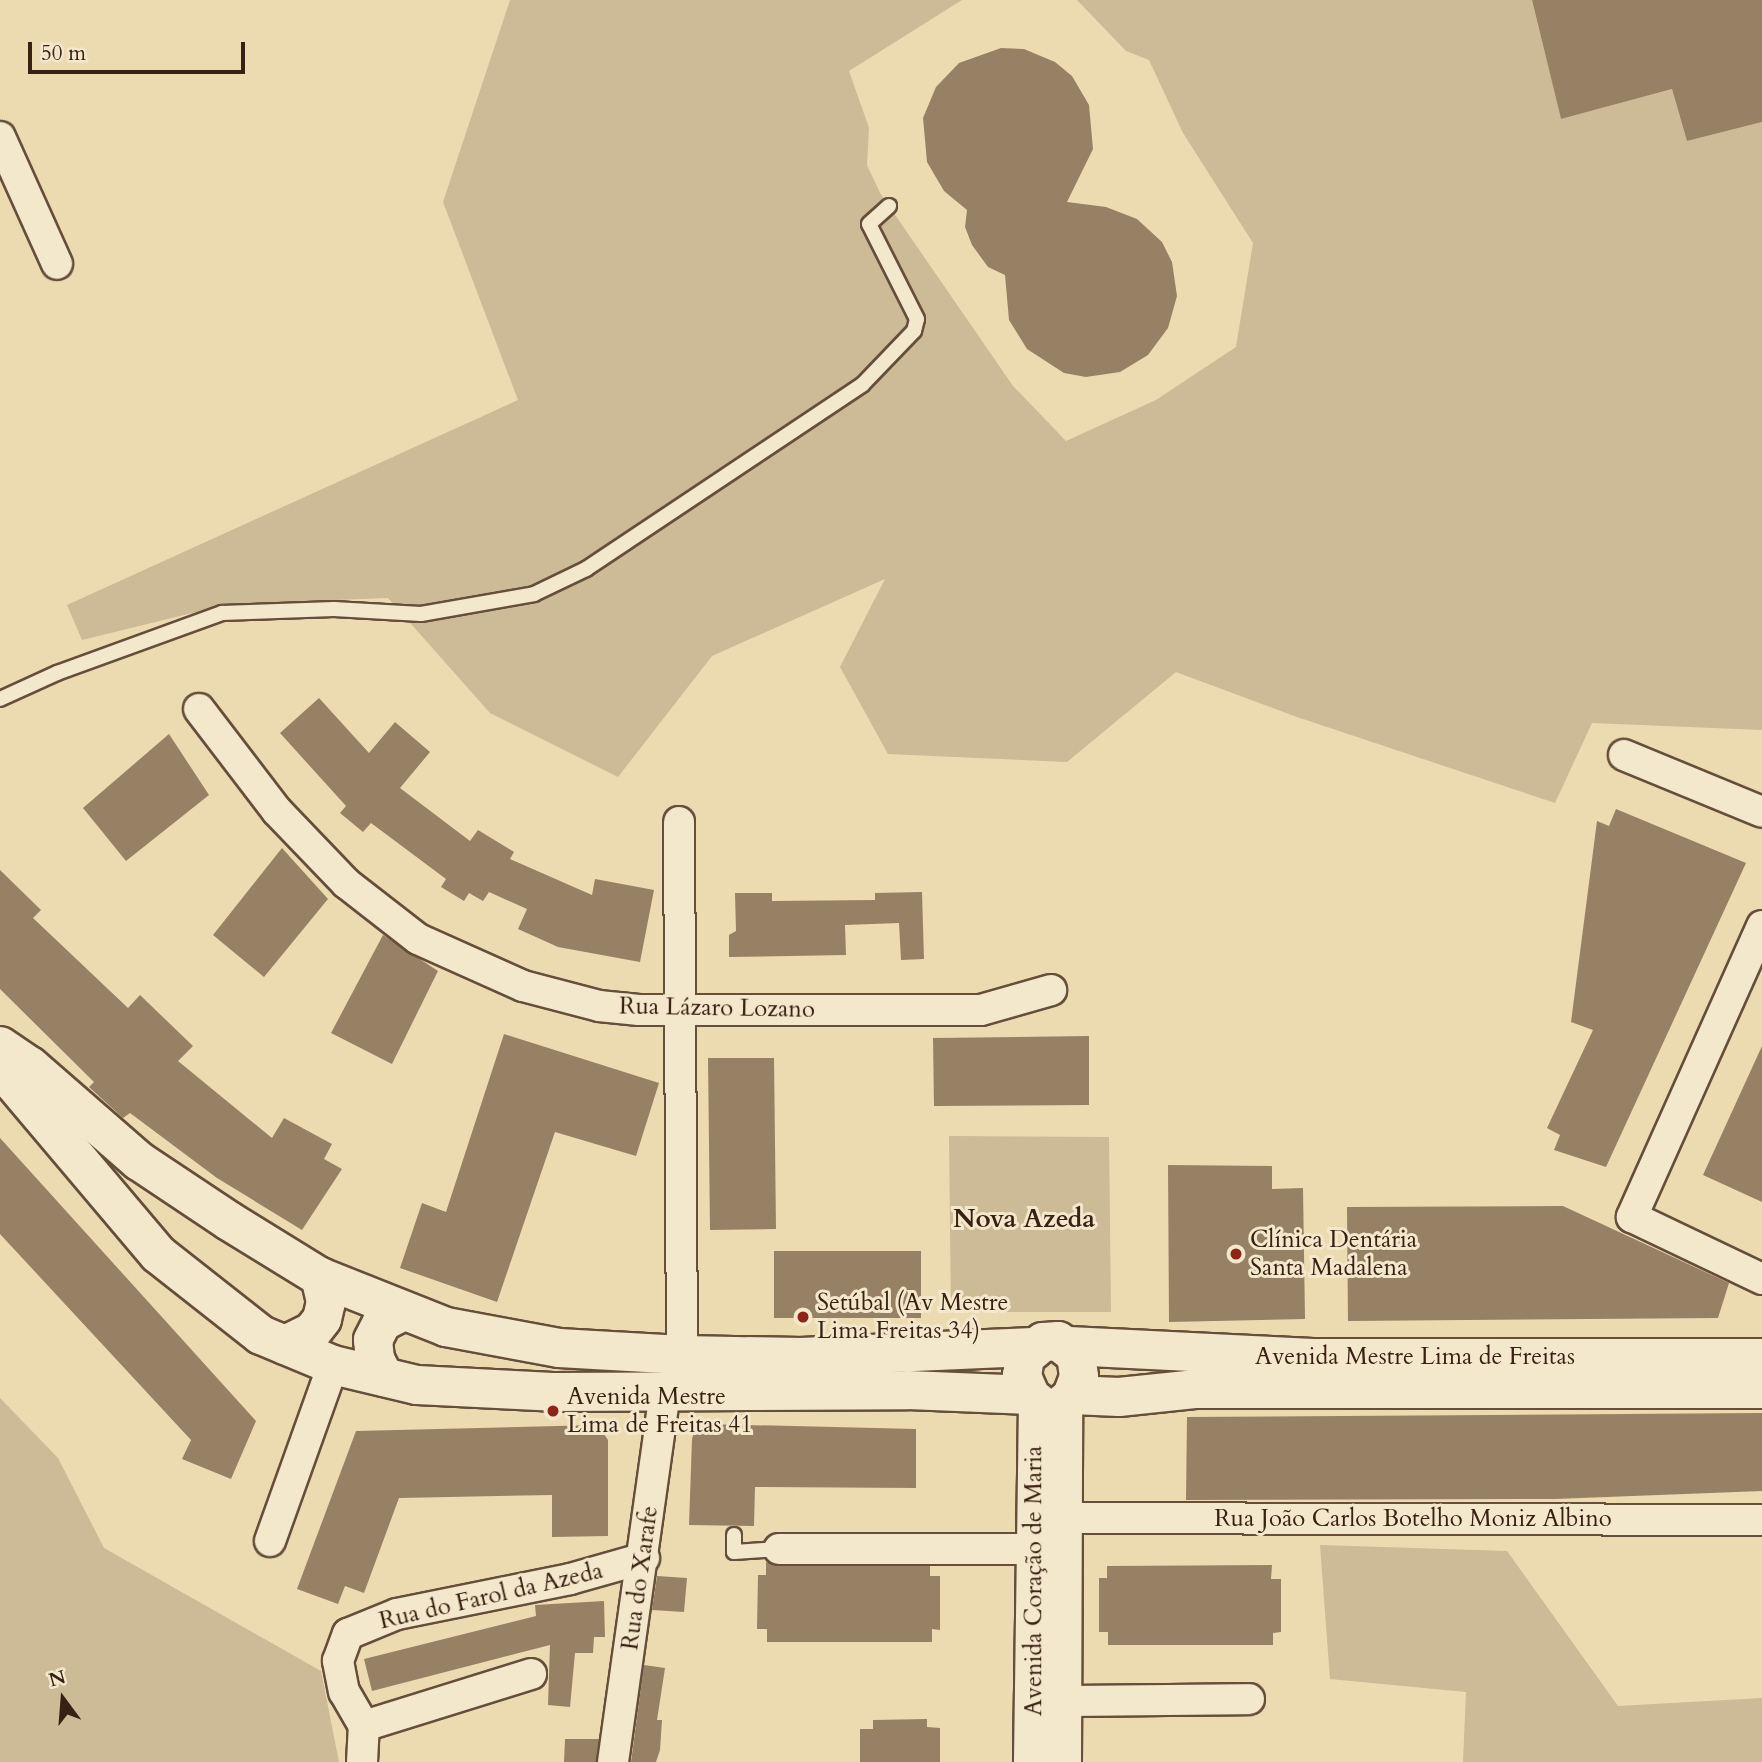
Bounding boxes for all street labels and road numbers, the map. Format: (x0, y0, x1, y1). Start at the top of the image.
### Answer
street label: Rua Lázaro Lozano (619, 992, 815, 1024)
street label: Avenida Mestre Lima de Freitas (1255, 1343, 1575, 1371)
street label: Avenida Coração de Maria (1020, 1446, 1048, 1716)
street label: Rua do Xarafe (616, 1504, 664, 1652)
street label: Rua João Carlos Botelho Moniz Albino (1214, 1505, 1612, 1533)
street label: Rua do Farol da Azeda (376, 1556, 606, 1636)

